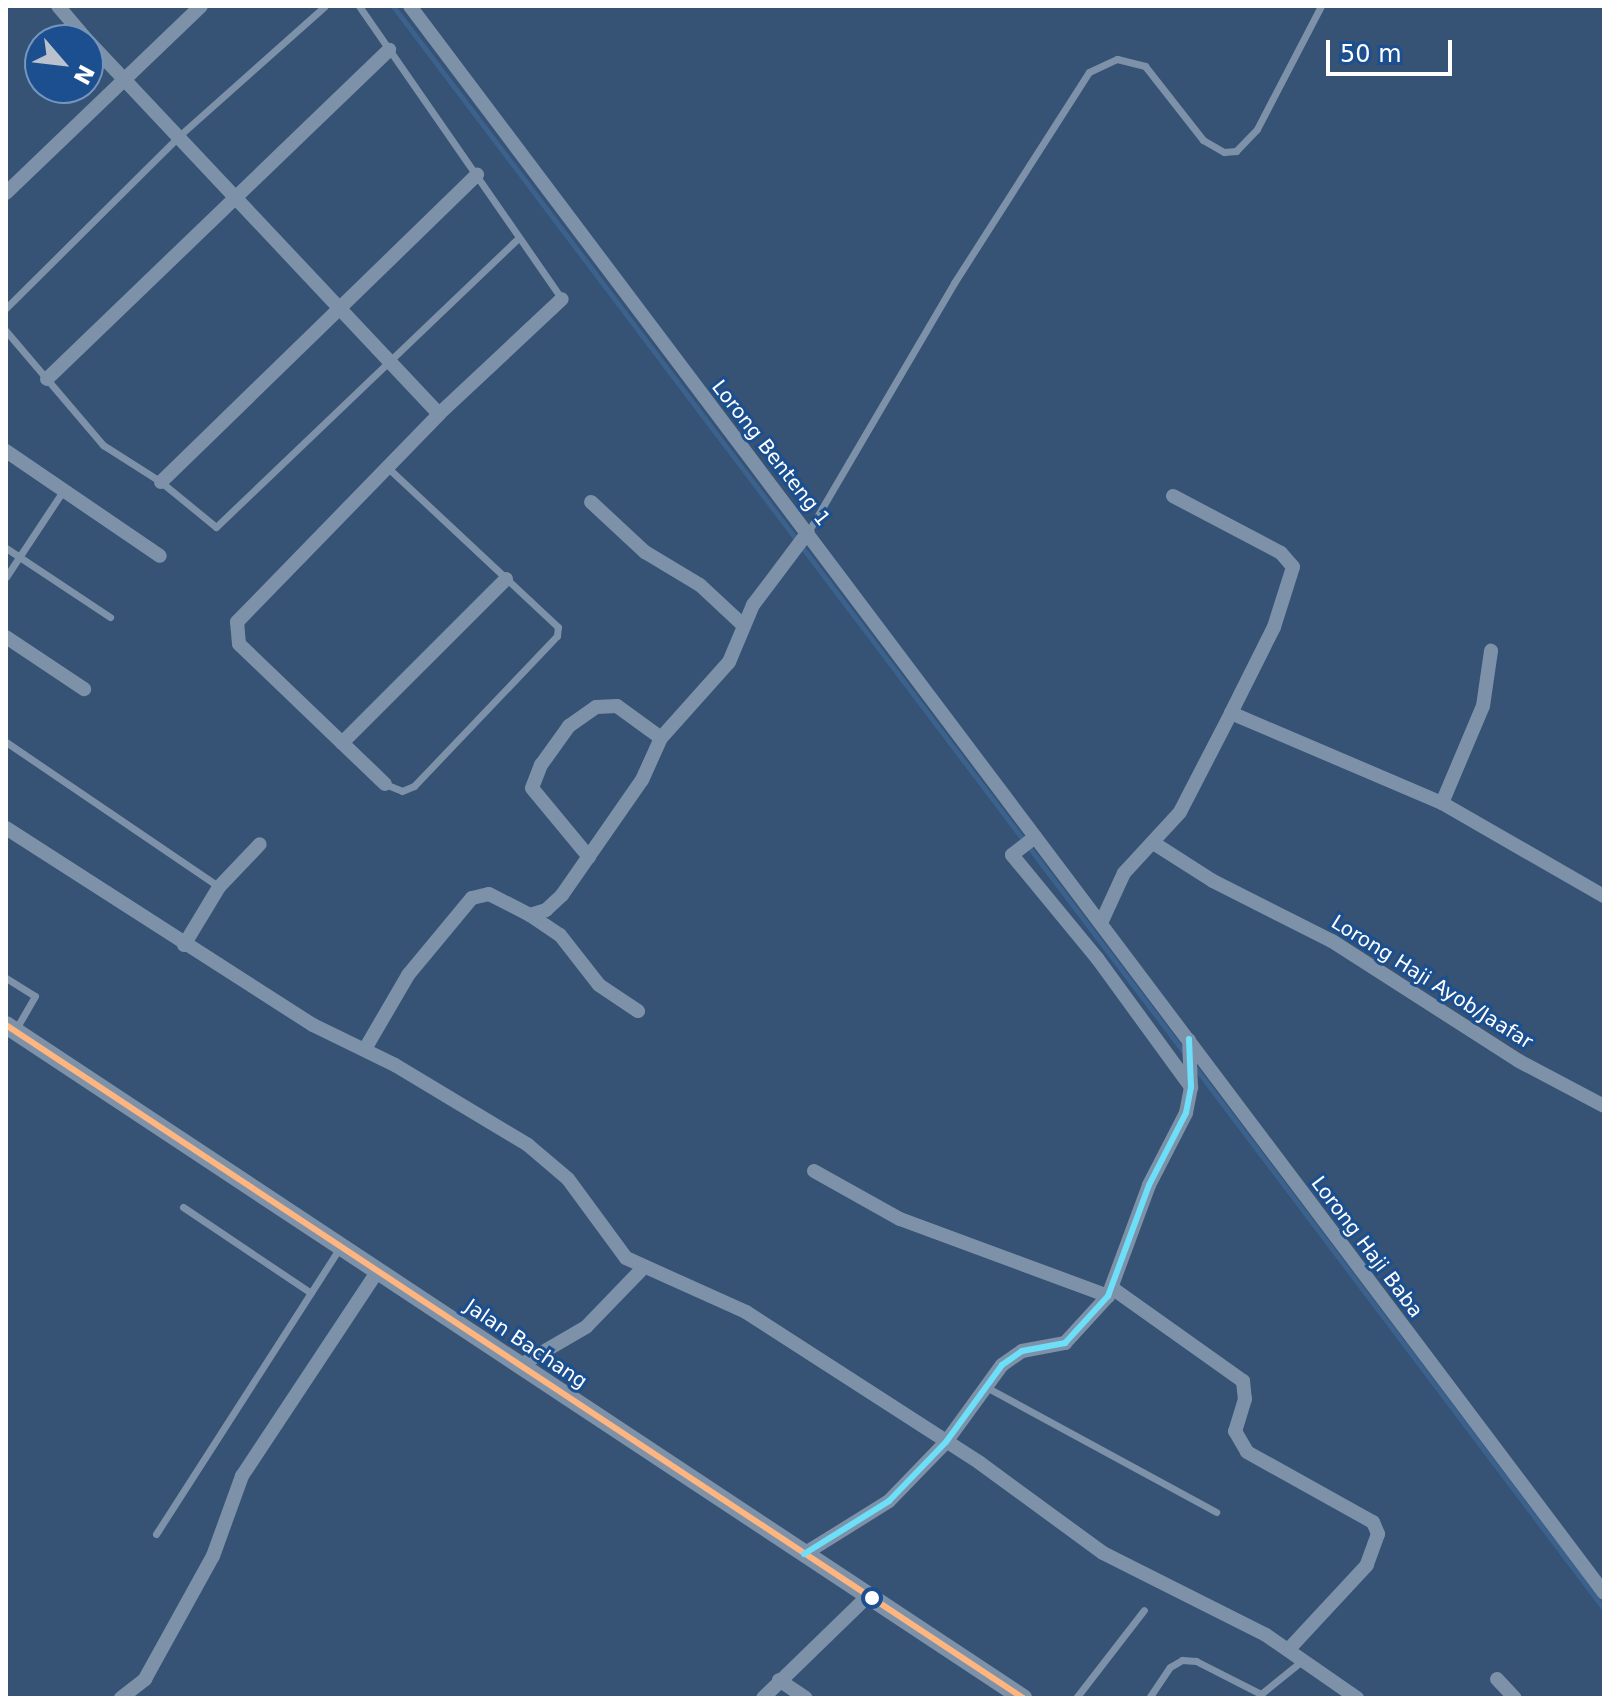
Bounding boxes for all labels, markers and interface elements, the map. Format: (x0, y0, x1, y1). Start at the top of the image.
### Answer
north arrow (24, 24, 104, 104)
scale bar (1330, 24, 1456, 74)
text: 50 m (1340, 40, 1402, 68)
text: N (69, 61, 99, 89)
street label: Lorong Benteng 1 (707, 375, 835, 531)
street label: Lorong Haji Ayob/Jaafar (1327, 910, 1537, 1054)
street label: Lorong Haji Baba (1306, 1172, 1428, 1322)
street label: Jalan Bachang (460, 1294, 592, 1394)
unlabelled marker (864, 1590, 880, 1606)

